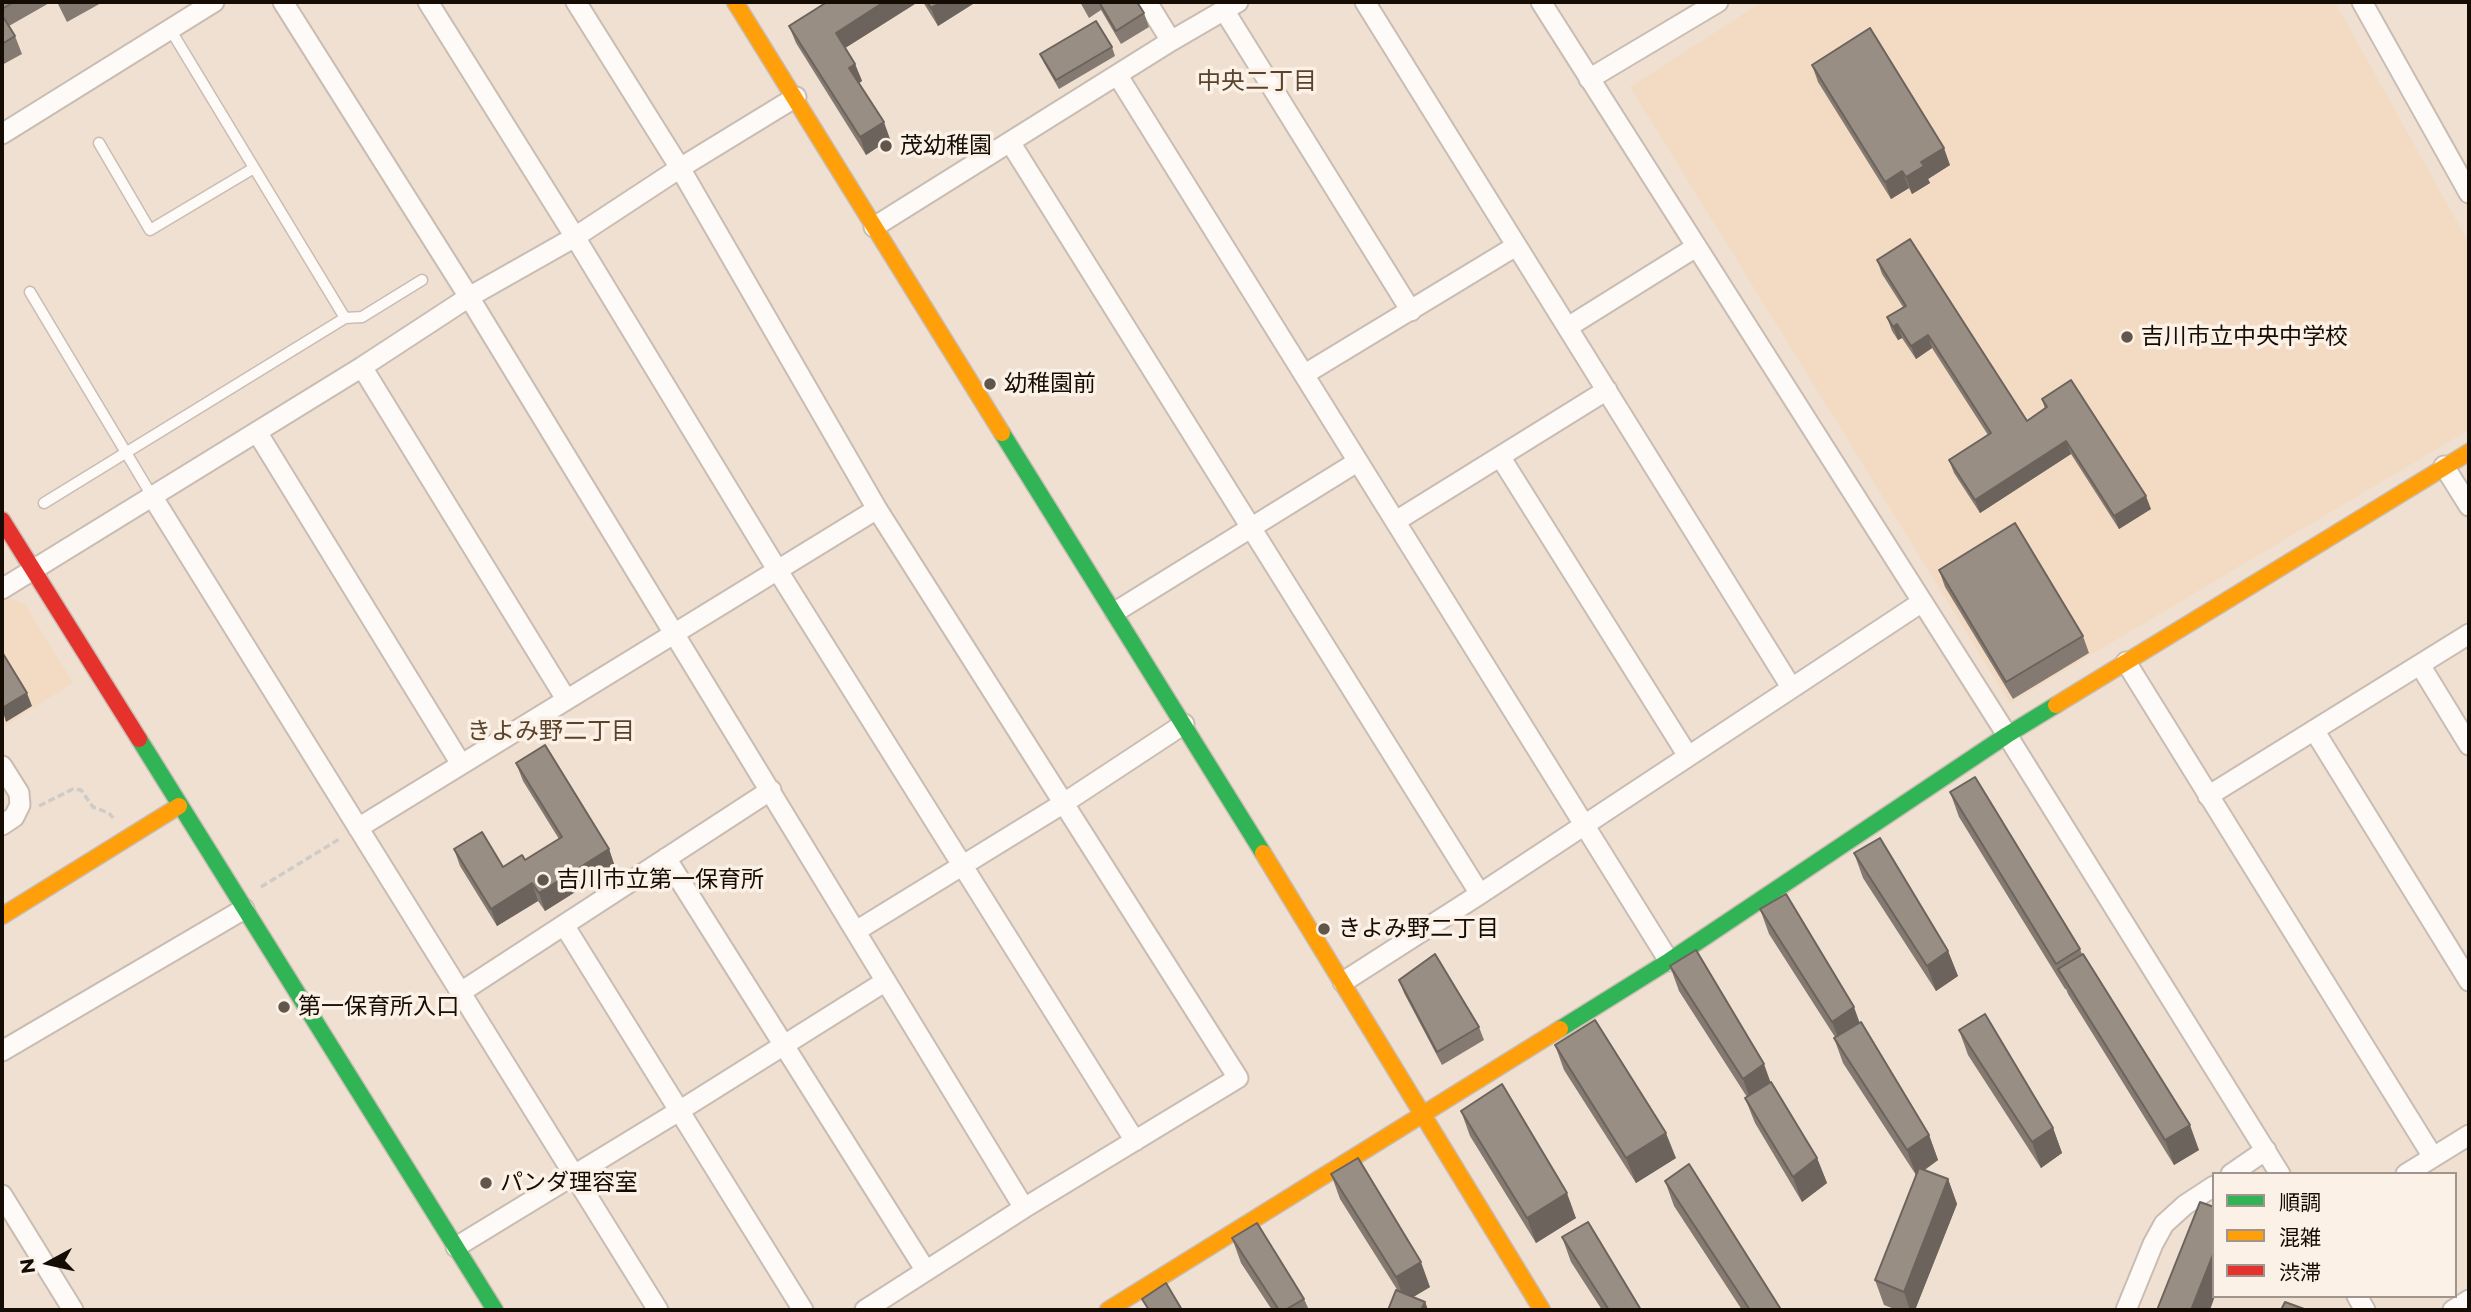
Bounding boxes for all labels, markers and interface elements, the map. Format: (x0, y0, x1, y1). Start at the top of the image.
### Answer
district label: 中央二丁目 (1197, 68, 1317, 96)
place label: 茂幼稚園 (900, 132, 992, 160)
marker: 茂幼稚園 (878, 138, 894, 154)
place label: 吉川市立中央中学校 (2141, 323, 2348, 351)
marker: 吉川市立中央中学校 (2119, 329, 2135, 345)
place label: 幼稚園前 (1004, 370, 1096, 398)
marker: 幼稚園前 (982, 376, 998, 392)
district label: きよみ野二丁目 (467, 718, 635, 746)
place label: 吉川市立第一保育所 (557, 866, 764, 894)
marker: 吉川市立第一保育所 (535, 872, 551, 888)
place label: きよみ野二丁目 (1338, 915, 1499, 943)
marker: きよみ野二丁目 (1316, 921, 1332, 937)
place label: 第一保育所入口 (298, 993, 459, 1021)
marker: 第一保育所入口 (276, 999, 292, 1015)
place label: パンダ理容室 (500, 1169, 638, 1197)
legend (2212, 1172, 2457, 1298)
marker: パンダ理容室 (478, 1175, 494, 1191)
text: 順調 (2279, 1190, 2321, 1215)
text: 混雑 (2279, 1225, 2321, 1250)
north arrow (14, 1228, 84, 1298)
text: N (15, 1257, 40, 1275)
text: 渋滞 (2279, 1260, 2321, 1285)

